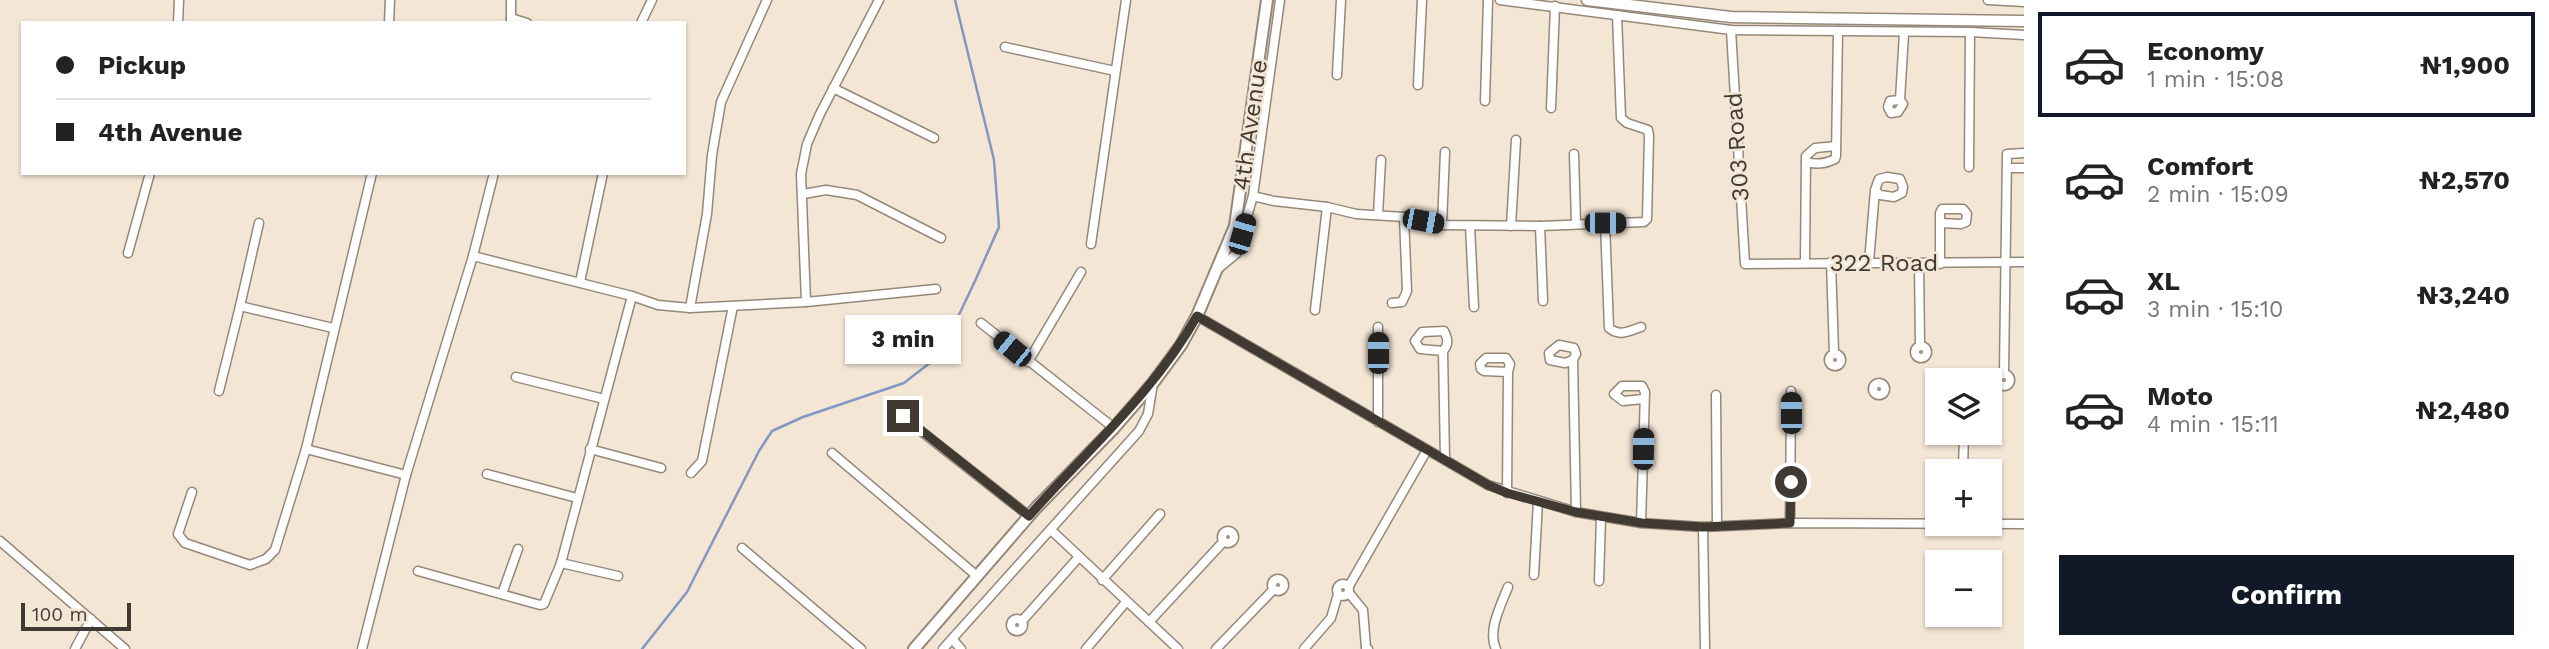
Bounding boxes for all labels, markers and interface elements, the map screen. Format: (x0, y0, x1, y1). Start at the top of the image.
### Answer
icon: car (2063, 33, 2126, 96)
text: Economy (2147, 36, 2264, 66)
text: Pickup (98, 50, 186, 80)
text: ₦1,900 (2420, 50, 2510, 80)
street label: 4th Avenue (1227, 58, 1273, 192)
text: 1 min · 15:08 (2147, 66, 2284, 93)
street label: 303 Road (1719, 92, 1755, 202)
text: 4th Avenue (98, 117, 242, 147)
icon: car (2063, 148, 2126, 211)
text: Comfort (2147, 151, 2253, 181)
text: ₦2,570 (2419, 165, 2510, 195)
text: 2 min · 15:09 (2147, 181, 2289, 208)
car (1401, 207, 1446, 235)
car (1227, 211, 1258, 257)
car (1585, 213, 1627, 234)
street label: 322 Road (1830, 249, 1938, 277)
icon: car (2063, 263, 2126, 326)
text: XL (2147, 266, 2180, 296)
text: ₦3,240 (2417, 280, 2510, 310)
text: 3 min · 15:10 (2147, 296, 2283, 323)
callout: 3 min (845, 314, 961, 364)
text: 3 min (872, 326, 934, 353)
car (990, 328, 1035, 370)
car (1368, 332, 1389, 374)
map controls (1925, 368, 2002, 627)
button: layers (1925, 368, 2002, 445)
icon: car (2063, 378, 2126, 441)
text: Moto (2147, 381, 2213, 411)
car (1781, 392, 1802, 434)
text: ₦2,480 (2416, 395, 2510, 425)
route end (887, 400, 919, 432)
text: 4 min · 15:11 (2147, 411, 2279, 438)
car (1633, 428, 1654, 470)
button: + (1925, 459, 2002, 536)
route start (1775, 466, 1807, 498)
button: − (1925, 550, 2002, 627)
button: Confirm (2059, 555, 2514, 635)
scale bar (21, 600, 131, 632)
text: 100 m (32, 603, 88, 626)

